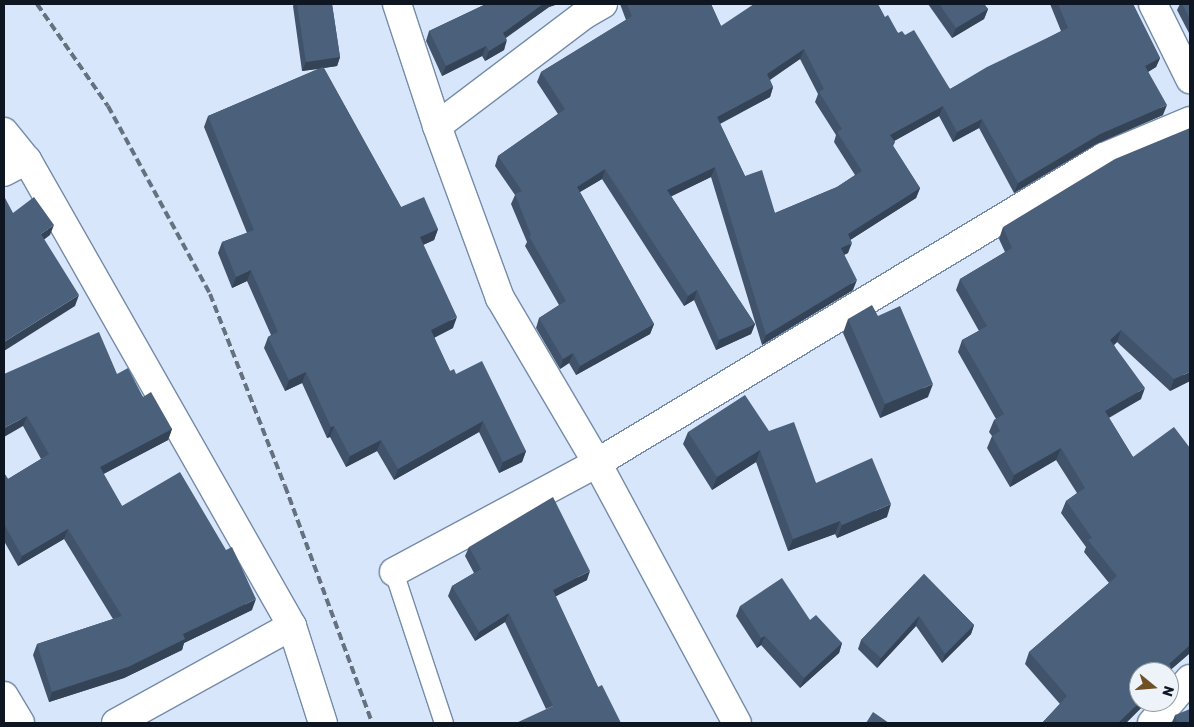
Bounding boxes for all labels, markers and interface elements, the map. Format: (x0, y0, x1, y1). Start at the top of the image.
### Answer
north arrow (1129, 662, 1179, 712)
text: N (1158, 684, 1177, 699)

